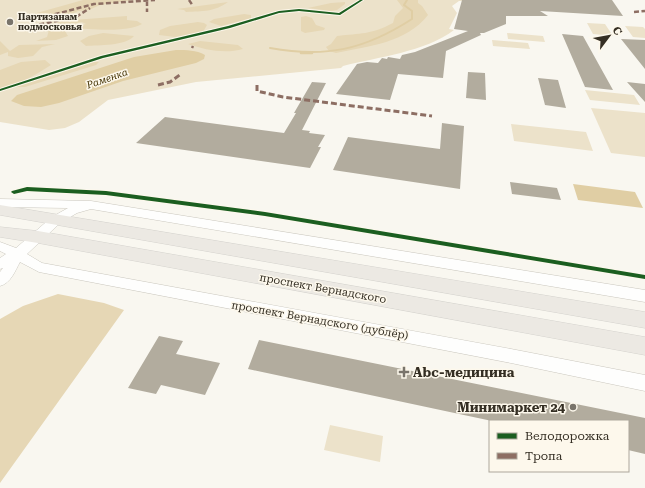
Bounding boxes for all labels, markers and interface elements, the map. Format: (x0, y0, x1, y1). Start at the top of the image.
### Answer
place label: Партизанам подмосковья (18, 12, 82, 32)
north arrow (589, 16, 629, 56)
marker: Партизанам подмосковья (5, 17, 15, 27)
text: С (610, 24, 625, 38)
water label: Раменка (84, 66, 129, 91)
street label: проспект Вернадского (258, 271, 388, 306)
street label: проспект Вернадского (дублёр) (231, 299, 410, 343)
place label: Abc-медицина (413, 365, 515, 380)
marker: Abc-медицина (398, 366, 410, 378)
place label: Минимаркет 24 (457, 400, 566, 415)
marker: Минимаркет 24 (568, 402, 578, 412)
legend (489, 420, 629, 472)
text: Велодорожка (525, 429, 610, 443)
text: Тропа (525, 449, 563, 463)

